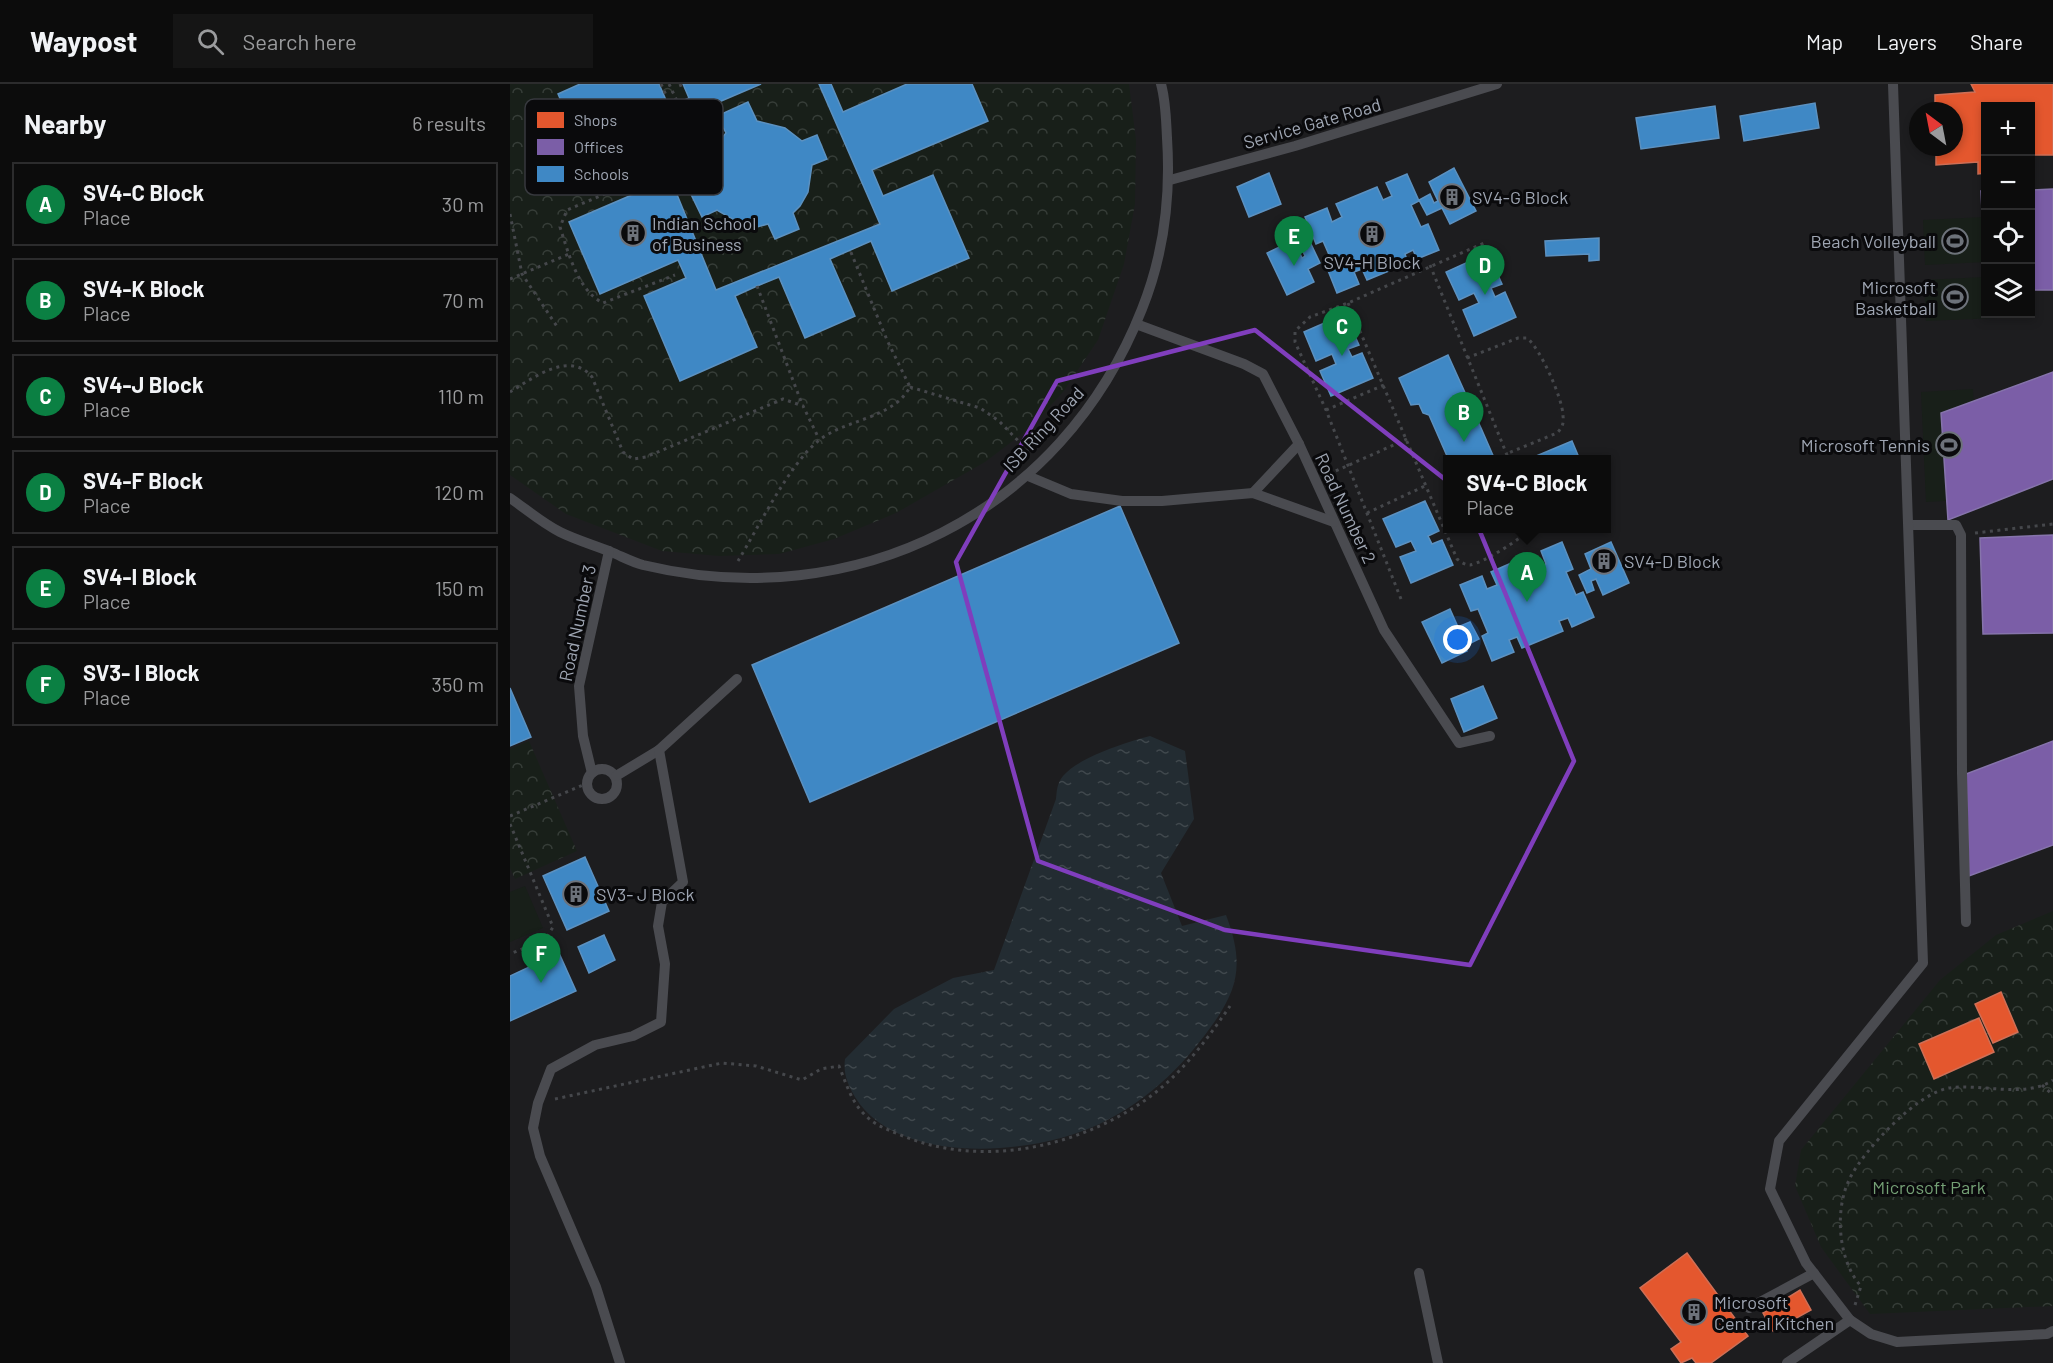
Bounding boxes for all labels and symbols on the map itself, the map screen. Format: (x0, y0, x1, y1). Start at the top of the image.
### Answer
street label: Service Gate Road (1241, 93, 1383, 153)
legend (525, 99, 723, 195)
north arrow (1909, 102, 1963, 156)
text: Shops (574, 110, 617, 129)
text: Offices (574, 137, 623, 156)
text: Schools (574, 164, 629, 183)
building icon: SV4-G Block (1437, 182, 1467, 212)
place label: SV4-G Block (1472, 186, 1568, 208)
place label: Indian School of Business (652, 212, 756, 255)
pin: E (1274, 216, 1314, 266)
building icon: Indian School of Business (618, 218, 648, 248)
building icon: SV4-H Block (1357, 219, 1387, 249)
sports icon: Beach Volleyball (1940, 226, 1970, 256)
place label: Beach Volleyball (1811, 230, 1936, 252)
pin: D (1466, 246, 1504, 295)
place label: SV4-H Block (1324, 251, 1420, 273)
place label: Microsoft Basketball (1855, 276, 1936, 319)
sports icon: Microsoft Basketball (1940, 282, 1970, 312)
pin: C (1322, 306, 1362, 356)
street label: ISB Ring Road (998, 382, 1088, 476)
pin: B (1444, 392, 1484, 442)
sports icon: Microsoft Tennis (1934, 430, 1964, 460)
place label: Microsoft Tennis (1801, 434, 1930, 456)
street label: Road Number 2 (1311, 449, 1381, 567)
building icon: SV4-D Block (1589, 546, 1619, 576)
place label: SV4-D Block (1624, 550, 1720, 572)
pin: A (1508, 552, 1546, 602)
street label: Road Number 3 (554, 563, 600, 683)
your location (1443, 625, 1472, 654)
building icon: SV3- J Block (561, 879, 591, 909)
place label: SV3- J Block (596, 883, 695, 905)
pin: F (522, 934, 561, 983)
park label: Microsoft Park (1872, 1176, 1986, 1198)
place label: Microsoft Central Kitchen (1714, 1291, 1834, 1334)
building icon: Microsoft Central Kitchen (1679, 1297, 1709, 1327)

